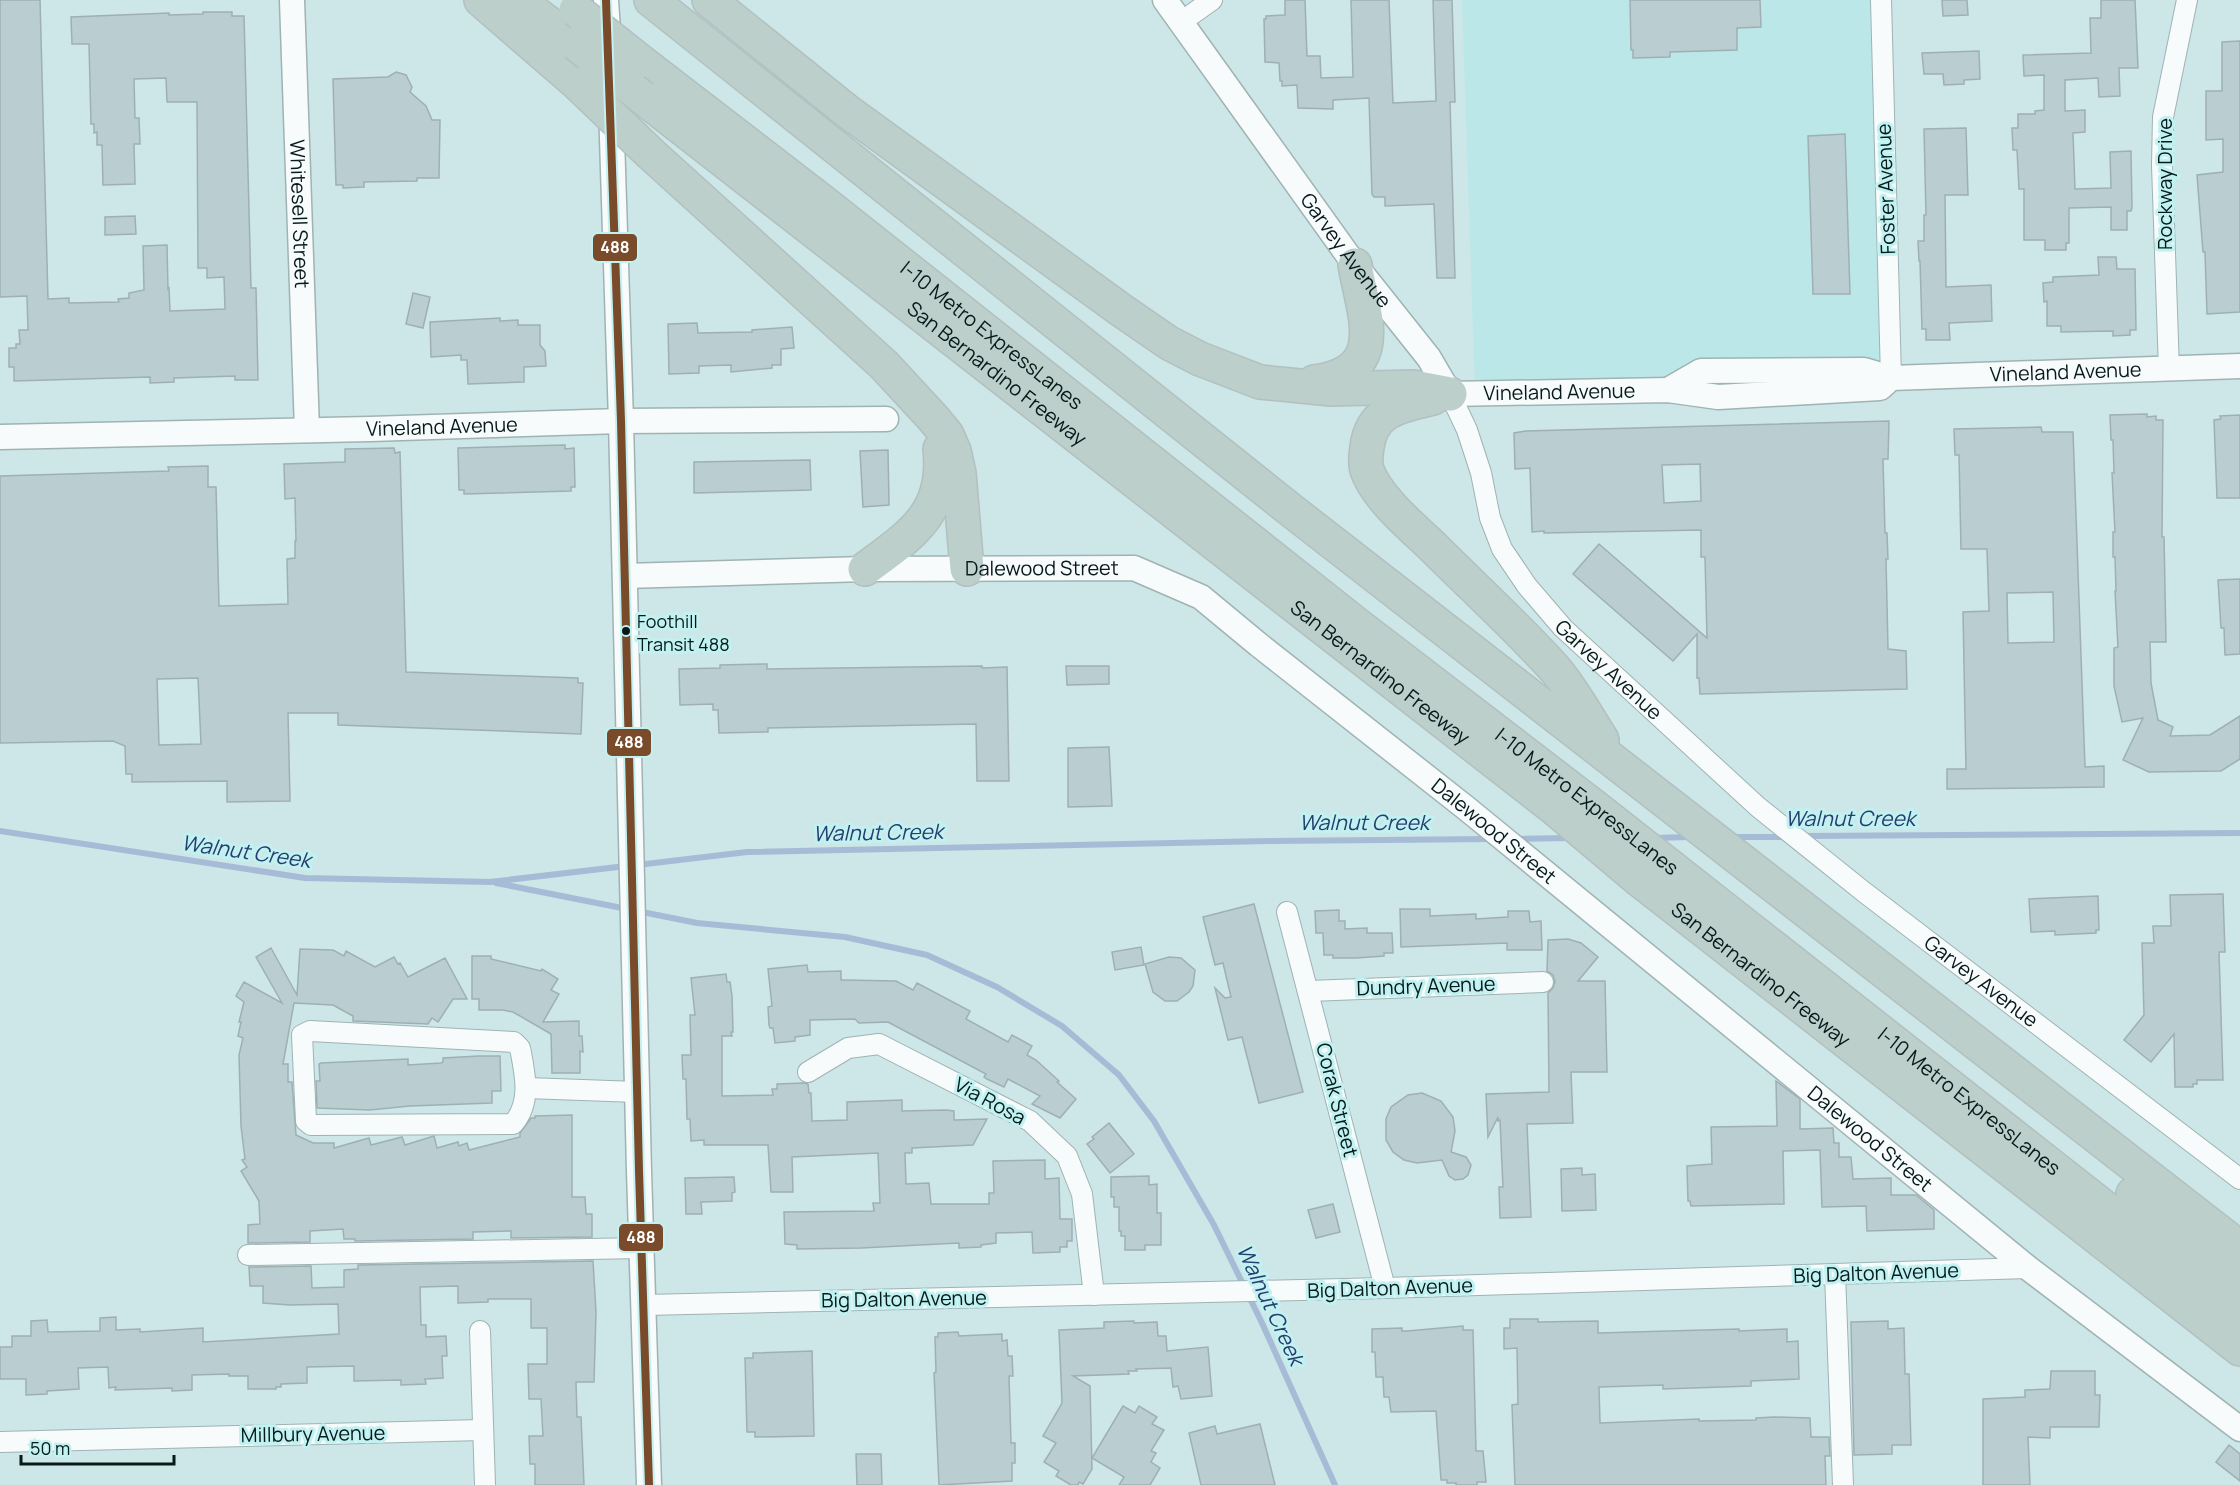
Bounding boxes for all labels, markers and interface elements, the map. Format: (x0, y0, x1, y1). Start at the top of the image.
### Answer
street label: Rockway Drive (2151, 118, 2178, 250)
street label: Foster Avenue (1870, 123, 1901, 255)
street label: Whitesell Street (284, 139, 316, 289)
street label: Garvey Avenue (1295, 187, 1398, 313)
line badge: 488 (592, 233, 638, 262)
text: 488 (600, 236, 630, 258)
street label: I-10 Metro ExpressLanes (895, 254, 1089, 416)
street label: San Bernardino Freeway (902, 295, 1093, 452)
street label: Vineland Avenue (1989, 355, 2142, 388)
street label: Vineland Avenue (1483, 377, 1636, 406)
street label: Vineland Avenue (366, 410, 518, 442)
street label: Dalewood Street (965, 554, 1119, 582)
street label: San Bernardino Freeway (1285, 594, 1476, 751)
place label: Foothill Transit 488 (637, 609, 730, 656)
street label: Garvey Avenue (1549, 613, 1668, 726)
marker: Foothill Transit 488 (620, 625, 632, 637)
street label: I-10 Metro ExpressLanes (1490, 721, 1684, 881)
line badge: 488 (606, 728, 652, 757)
text: 488 (614, 731, 644, 753)
street label: Dalewood Street (1426, 772, 1562, 890)
water label: Walnut Creek (1785, 804, 1918, 832)
water label: Walnut Creek (1299, 808, 1432, 836)
water label: Walnut Creek (813, 817, 946, 847)
water label: Walnut Creek (180, 828, 315, 874)
street label: San Bernardino Freeway (1666, 896, 1857, 1053)
street label: Garvey Avenue (1919, 929, 2044, 1033)
street label: Dundry Avenue (1356, 970, 1496, 1001)
street label: I-10 Metro ExpressLanes (1873, 1021, 2067, 1181)
street label: Corak Street (1310, 1040, 1365, 1160)
street label: Via Rosa (950, 1070, 1031, 1131)
street label: Dalewood Street (1802, 1079, 1938, 1197)
line badge: 488 (618, 1223, 664, 1252)
text: 488 (626, 1226, 656, 1248)
water label: Walnut Creek (1231, 1240, 1312, 1372)
street label: Big Dalton Avenue (1793, 1256, 1959, 1289)
street label: Big Dalton Avenue (1307, 1271, 1473, 1304)
street label: Big Dalton Avenue (821, 1284, 987, 1313)
street label: Millbury Avenue (240, 1419, 386, 1448)
scale bar (21, 1428, 174, 1466)
text: 50 m (30, 1436, 70, 1460)

